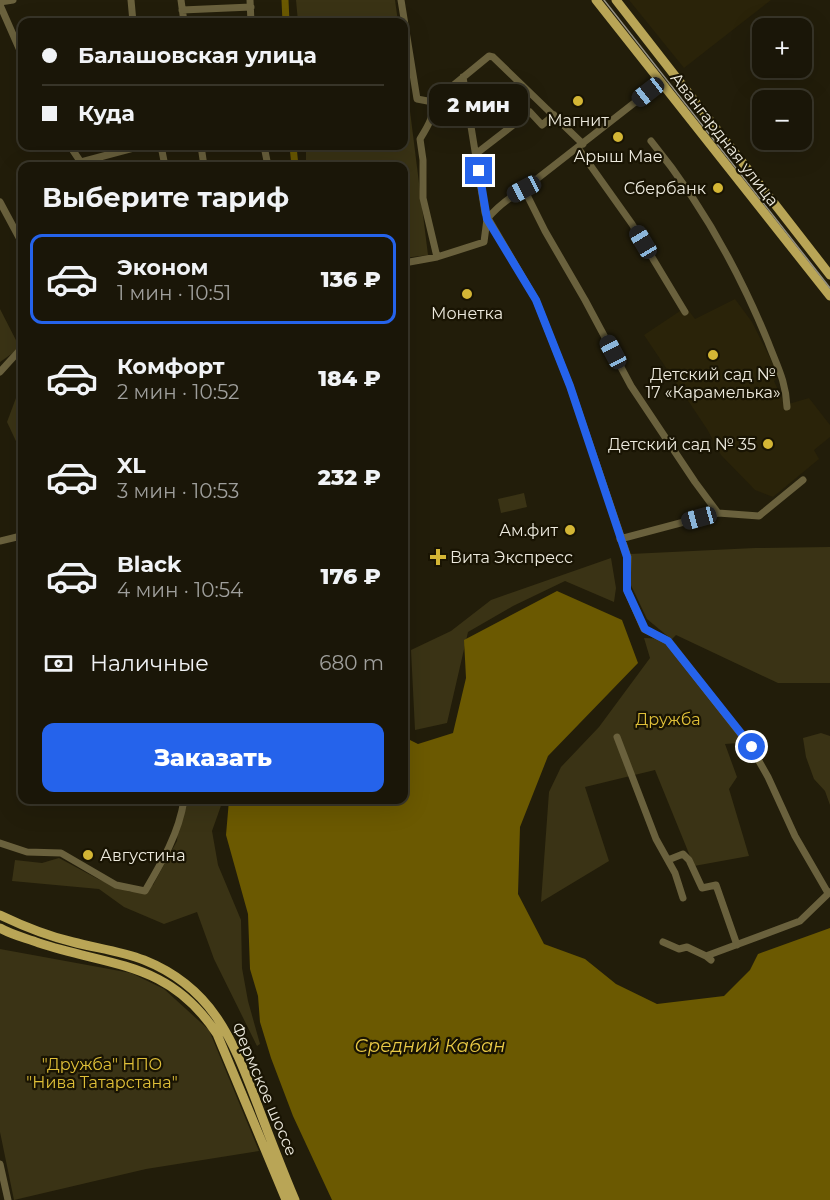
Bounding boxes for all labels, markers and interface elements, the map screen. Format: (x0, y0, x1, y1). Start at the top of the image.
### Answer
map controls (752, 18, 812, 150)
button: + (752, 18, 812, 78)
text: Балашовская улица (78, 42, 317, 69)
street label: Авангардная улица (667, 69, 783, 210)
car (628, 74, 668, 110)
callout: 2 мин (430, 84, 528, 126)
button: − (752, 90, 812, 150)
text: 2 мин (447, 93, 510, 117)
marker: Магнит (571, 94, 585, 108)
text: Куда (78, 100, 135, 127)
place label: Магнит (547, 111, 609, 130)
marker: Арыш Мае (611, 130, 625, 144)
place label: Арыш Мае (573, 147, 663, 166)
route end (465, 157, 492, 184)
car (504, 173, 544, 205)
place label: Сбербанк (624, 179, 707, 198)
text: Выберите тариф (42, 181, 289, 214)
marker: Сбербанк (711, 181, 725, 195)
car (626, 222, 660, 262)
icon: car (45, 252, 99, 306)
text: Эконом (117, 254, 208, 281)
text: 136 ₽ (321, 266, 381, 293)
text: 1 мин · 10:51 (117, 281, 231, 305)
marker: Монетка (460, 287, 474, 301)
place label: Монетка (431, 304, 503, 323)
car (597, 332, 629, 372)
marker: Детский сад № 17 «Карамелька» (706, 348, 720, 362)
icon: car (45, 351, 99, 405)
text: Комфорт (117, 353, 225, 380)
text: 184 ₽ (318, 365, 381, 392)
place label: Детский сад № 17 «Карамелька» (645, 365, 781, 402)
text: 2 мин · 10:52 (117, 380, 239, 404)
place label: Детский сад № 35 (608, 435, 756, 454)
marker: Детский сад № 35 (761, 437, 775, 451)
icon: car (45, 450, 99, 504)
text: XL (117, 452, 146, 479)
text: 232 ₽ (318, 464, 381, 491)
text: 3 мин · 10:53 (117, 479, 239, 503)
car (679, 505, 719, 531)
place label: Ам.фит (499, 521, 558, 540)
marker: Ам.фит (563, 523, 577, 537)
place label: Вита Экспресс (450, 548, 573, 567)
icon: car (45, 549, 99, 603)
marker: Вита Экспресс (431, 550, 445, 564)
text: Black (117, 551, 181, 578)
text: 176 ₽ (321, 563, 381, 590)
text: 4 мин · 10:54 (117, 578, 243, 602)
icon: cash (42, 647, 75, 680)
text: Наличные (90, 650, 209, 677)
text: 680 m (319, 651, 384, 675)
park label: Дружба (635, 710, 701, 729)
button: Заказать (42, 723, 384, 792)
route start (738, 733, 765, 760)
place label: Августина (100, 846, 185, 865)
marker: Августина (81, 848, 95, 862)
street label: Фермское шоссе (228, 1020, 301, 1159)
water label: Средний Кабан (355, 1035, 505, 1057)
park label: "Дружба" НПО "Нива Татарстана" (26, 1055, 178, 1092)

